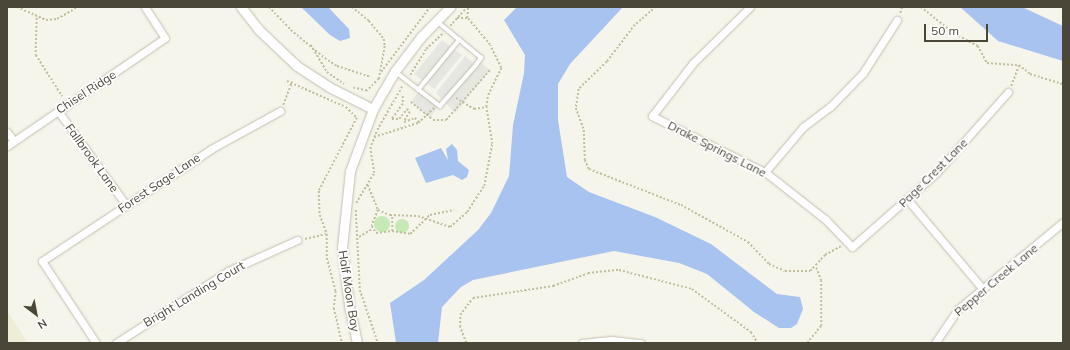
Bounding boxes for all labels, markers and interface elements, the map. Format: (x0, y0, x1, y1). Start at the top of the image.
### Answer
scale bar (926, 16, 990, 42)
text: 50 m (931, 23, 959, 38)
street label: Chisel Ridge (53, 67, 119, 117)
street label: Drake Springs Lane (665, 118, 769, 180)
street label: Fallbrook Lane (62, 121, 122, 195)
street label: Page Crest Lane (896, 136, 970, 210)
street label: Forest Sage Lane (115, 150, 203, 216)
street label: Pepper Creek Lane (951, 241, 1041, 319)
street label: Half Moon Bay (335, 249, 363, 333)
street label: Bright Landing Court (141, 258, 247, 330)
north arrow (16, 294, 56, 334)
text: N (35, 316, 50, 332)

